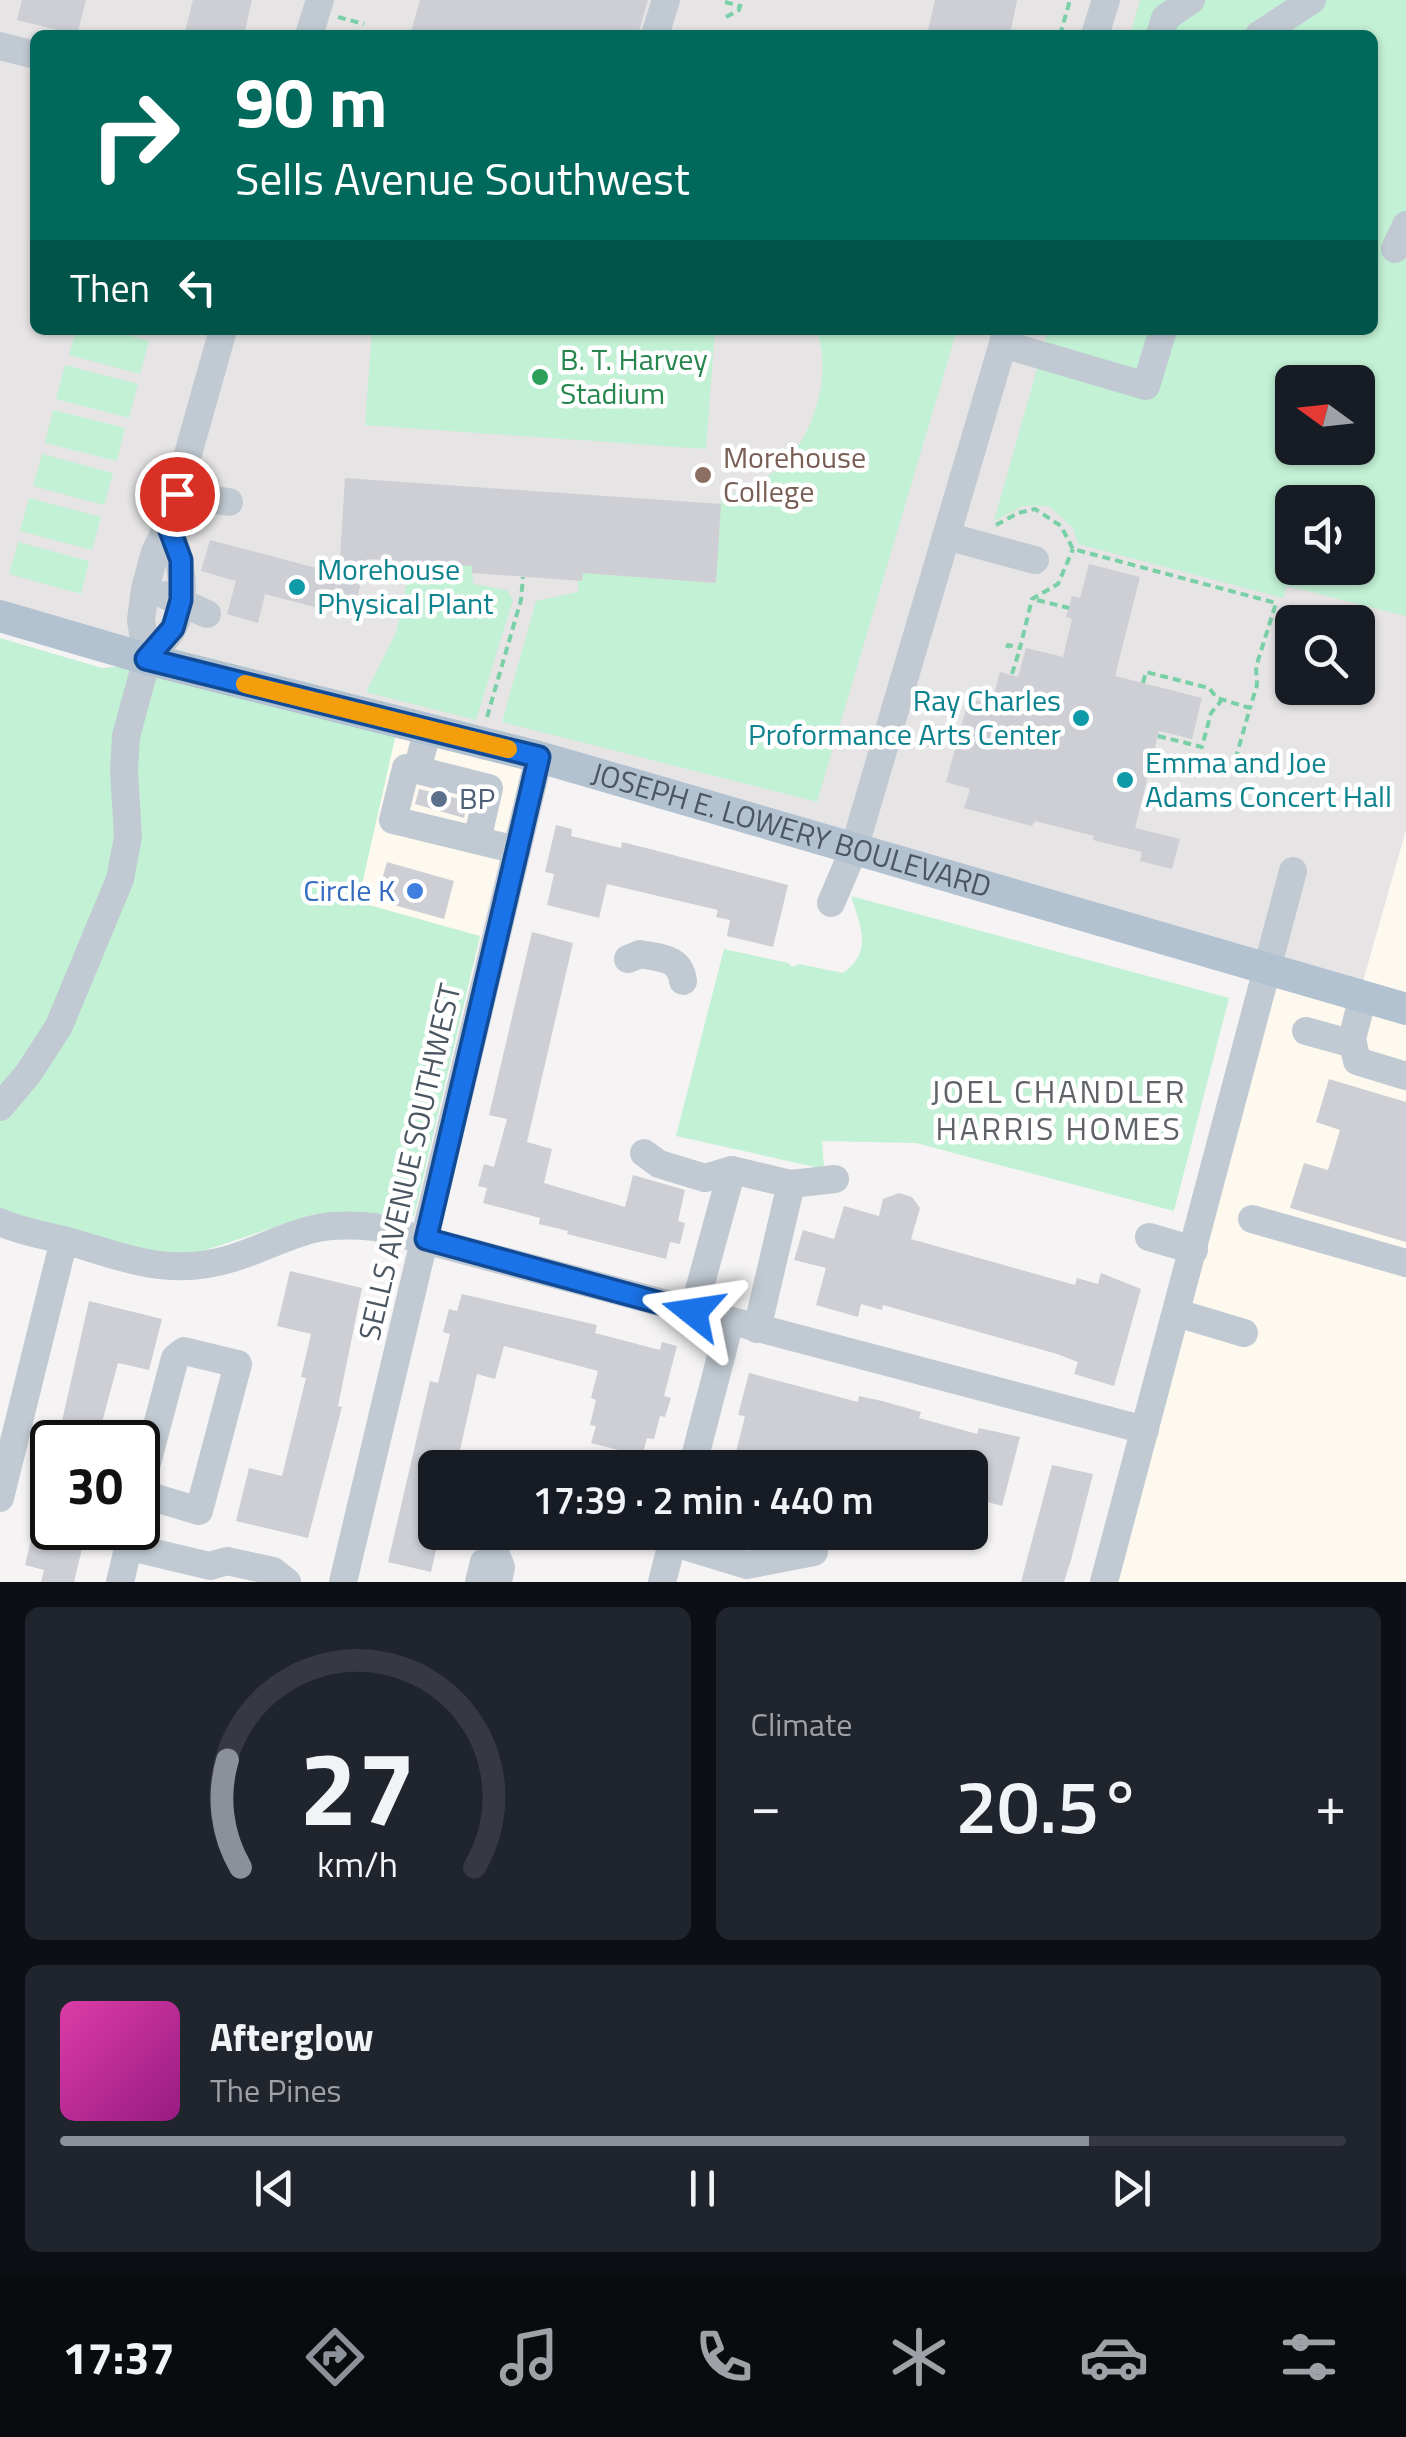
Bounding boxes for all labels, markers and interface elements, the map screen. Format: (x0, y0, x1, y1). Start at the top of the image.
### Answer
text: 90 m (235, 48, 388, 154)
icon: right (70, 70, 200, 200)
text: Sells Avenue Southwest (235, 144, 690, 212)
text: Then (70, 259, 150, 317)
icon: left (170, 260, 225, 315)
place label: B. T. Harvey Stadium (560, 336, 708, 416)
north arrow (1275, 365, 1375, 465)
map controls (1275, 365, 1375, 705)
marker: B. T. Harvey Stadium (529, 366, 551, 388)
place label: Morehouse College (723, 434, 866, 514)
pin (135, 452, 220, 537)
marker: Morehouse College (692, 464, 714, 486)
icon: arrive (150, 467, 205, 522)
button: sound (1275, 485, 1375, 585)
place label: Morehouse Physical Plant (317, 546, 494, 626)
marker: Morehouse Physical Plant (286, 576, 308, 598)
button: search (1275, 605, 1375, 705)
place label: Ray Charles Proformance Arts Center (748, 677, 1061, 757)
marker: Ray Charles Proformance Arts Center (1070, 707, 1092, 729)
place label: Emma and Joe Adams Concert Hall (1145, 739, 1392, 819)
street label: JOSEPH E. LOWERY BOULEVARD (586, 750, 997, 909)
marker: Emma and Joe Adams Concert Hall (1114, 769, 1136, 791)
place label: BP (459, 775, 495, 821)
marker: BP (428, 788, 450, 810)
place label: Circle K (303, 867, 395, 913)
marker: Circle K (404, 880, 426, 902)
street label: SELLS AVENUE SOUTHWEST (346, 979, 473, 1345)
district label: JOEL CHANDLER HARRIS HOMES (931, 1067, 1187, 1152)
position arrow (641, 1260, 745, 1364)
speed limit sign: 30 (30, 1420, 160, 1550)
text: 17:39 · 2 min · 440 m (532, 1471, 874, 1529)
text: Climate (751, 1700, 852, 1748)
text: 27 (300, 1707, 416, 1865)
text: 20.5° (955, 1748, 1141, 1862)
text: − (751, 1763, 781, 1846)
text: + (1315, 1763, 1346, 1846)
text: km/h (317, 1836, 398, 1891)
text: Afterglow (210, 2008, 374, 2066)
text: The Pines (210, 2066, 341, 2114)
icon: previous (247, 2161, 302, 2216)
icon: pause (675, 2161, 730, 2216)
icon: next (1104, 2161, 1159, 2216)
icon: directions (300, 2322, 370, 2392)
icon: music (494, 2322, 564, 2392)
icon: phone (689, 2322, 759, 2392)
icon: climate (884, 2322, 954, 2392)
icon: car (1079, 2322, 1149, 2392)
icon: filters (1274, 2322, 1344, 2392)
text: 17:37 (62, 2323, 175, 2391)

